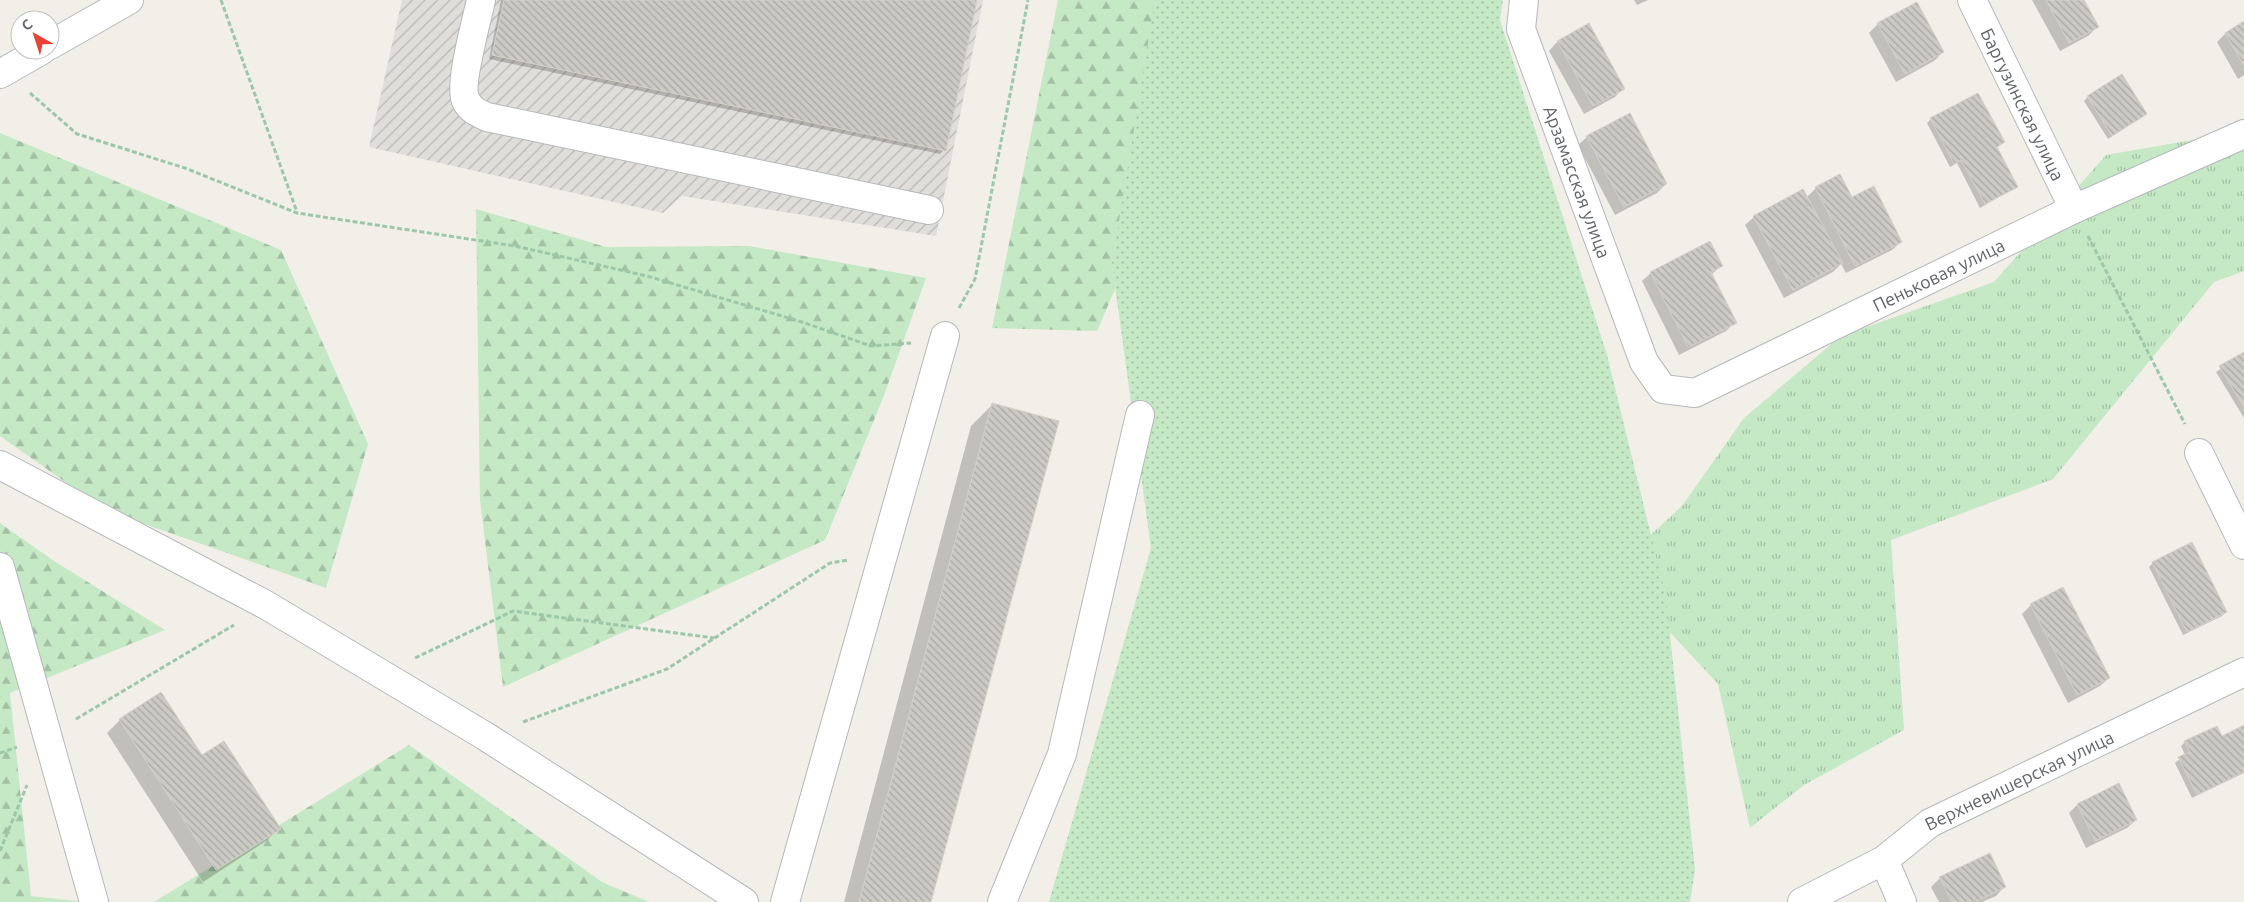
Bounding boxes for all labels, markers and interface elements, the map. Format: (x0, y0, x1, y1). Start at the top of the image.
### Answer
north arrow (10, 10, 60, 60)
text: С (18, 16, 35, 34)
street label: Баргузинская улица (1977, 25, 2068, 184)
street label: Арзамасская улица (1540, 103, 1615, 261)
street label: Пеньковая улица (1869, 234, 2008, 315)
street label: Верхневишерская улица (1921, 726, 2117, 834)

